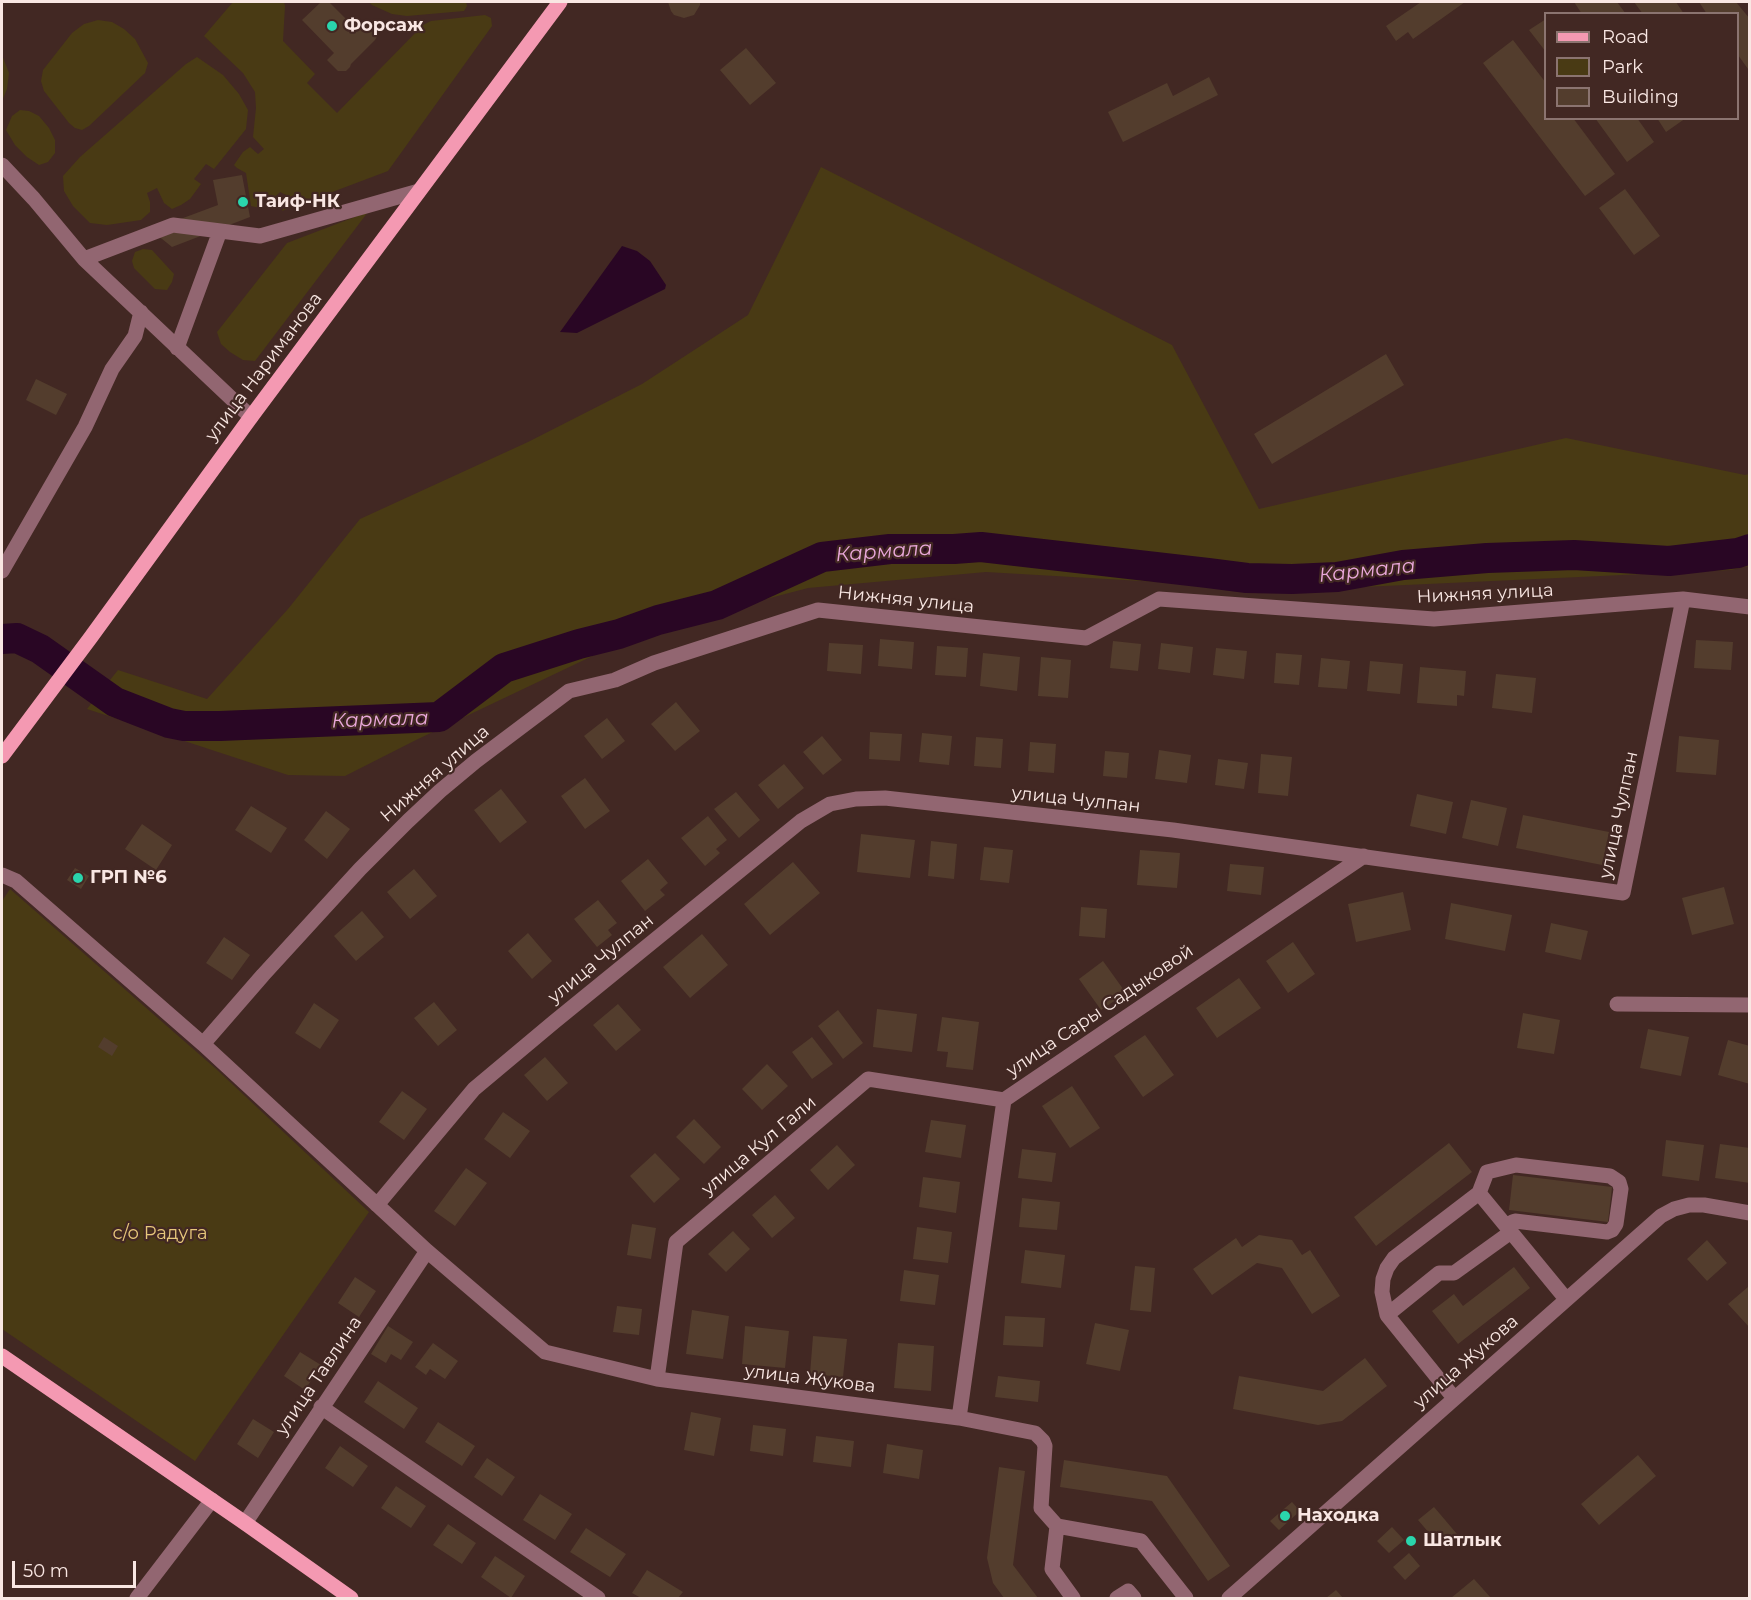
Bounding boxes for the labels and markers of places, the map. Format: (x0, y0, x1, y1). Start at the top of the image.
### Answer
place label: Форсаж (344, 15, 423, 37)
marker: Форсаж (325, 19, 339, 33)
place label: Таиф-НК (255, 191, 340, 213)
marker: Таиф-НК (236, 195, 250, 209)
place label: ГРП №6 (90, 867, 167, 889)
marker: ГРП №6 (71, 871, 85, 885)
place label: Находка (1297, 1505, 1379, 1527)
marker: Находка (1278, 1509, 1292, 1523)
place label: Шатлык (1423, 1530, 1502, 1552)
marker: Шатлык (1404, 1534, 1418, 1548)

